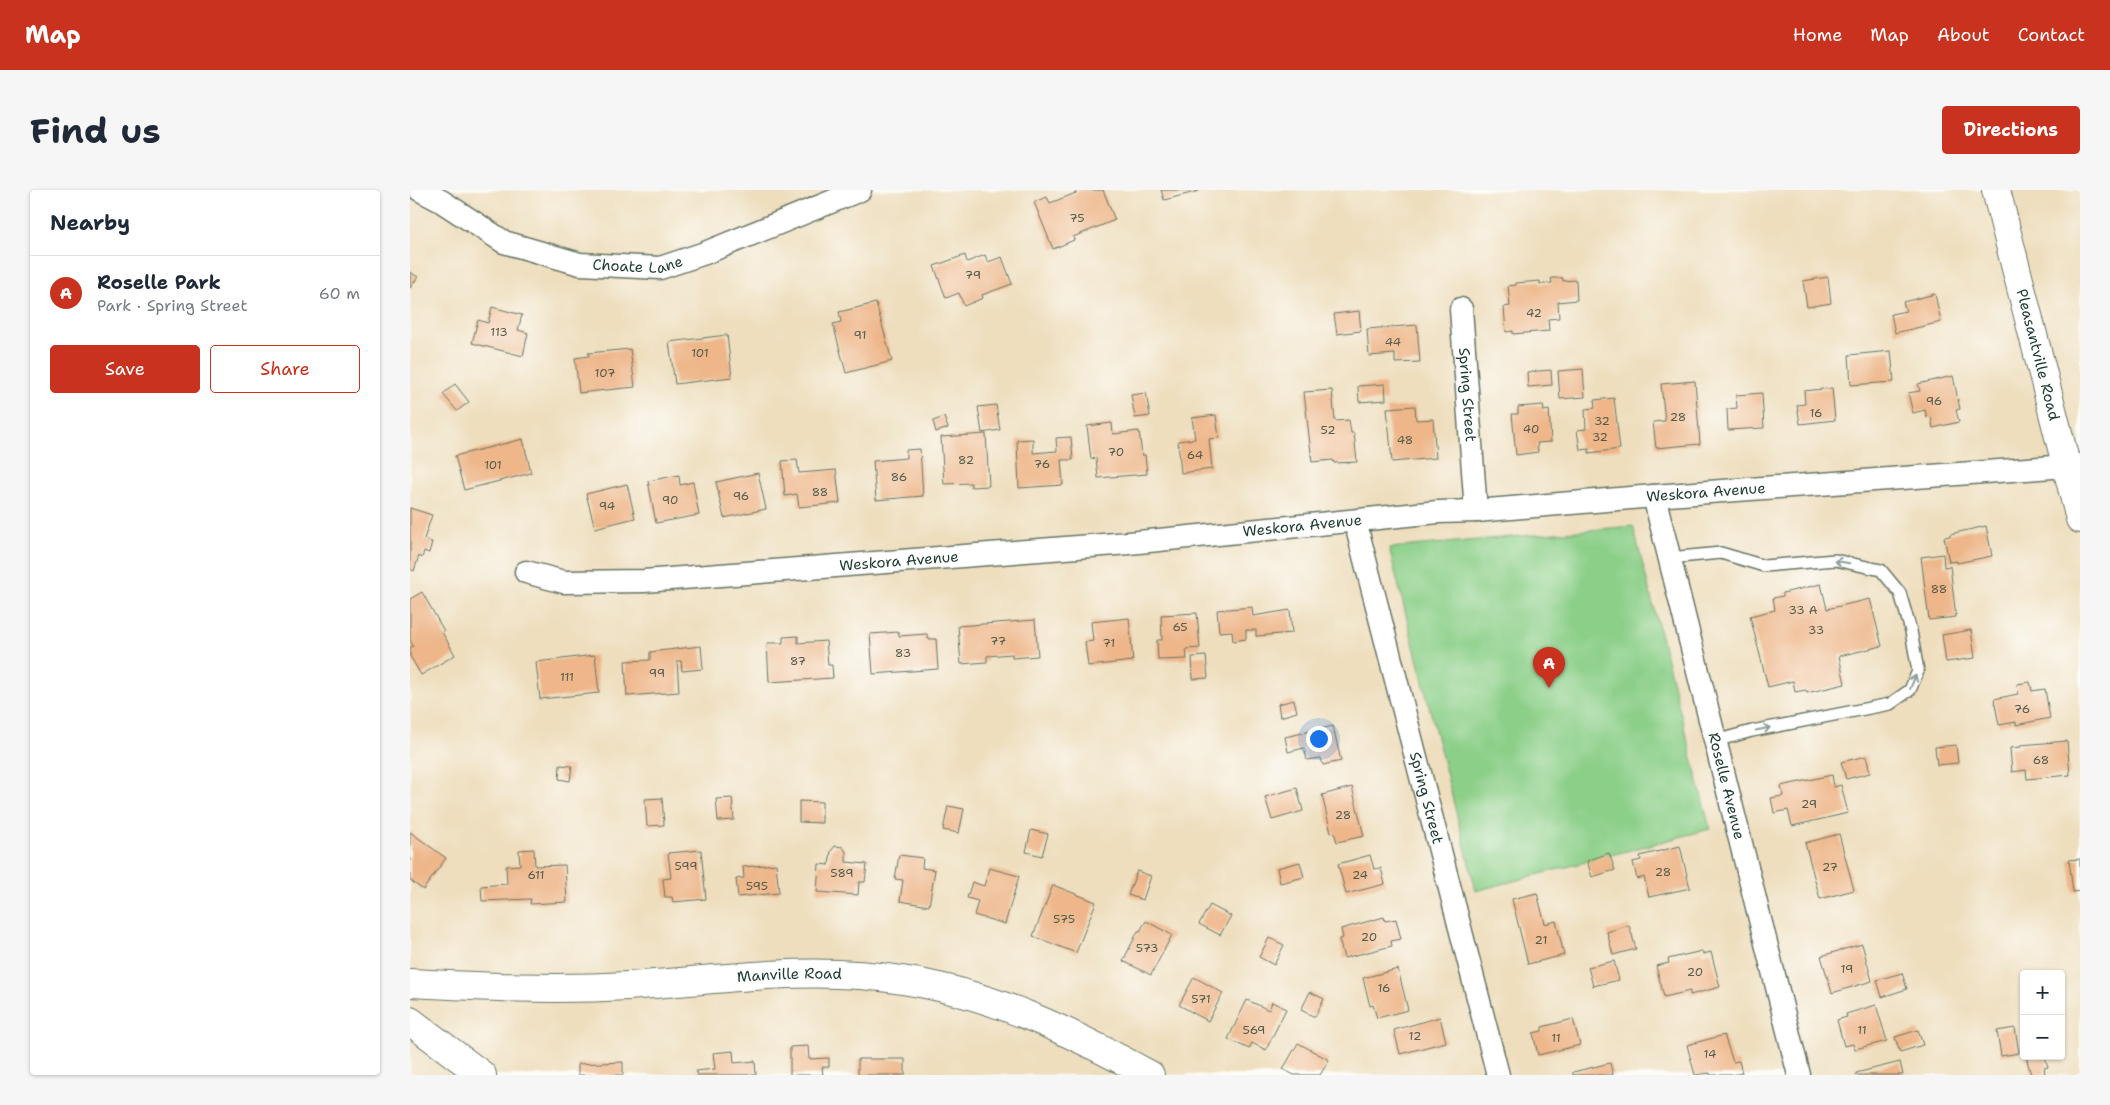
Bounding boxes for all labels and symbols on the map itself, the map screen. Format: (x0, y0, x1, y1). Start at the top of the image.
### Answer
house number: 75 (1069, 210, 1085, 226)
street label: Choate Lane (592, 251, 685, 279)
house number: 79 (965, 267, 981, 283)
street label: Pleasantville Road (2012, 287, 2065, 423)
house number: 42 (1526, 305, 1542, 321)
house number: 113 (490, 324, 508, 340)
house number: 91 (853, 327, 867, 343)
house number: 44 (1385, 334, 1401, 350)
house number: 101 (691, 345, 709, 361)
street label: Spring Street (1454, 347, 1481, 443)
house number: 107 (595, 365, 615, 381)
house number: 96 (1926, 393, 1942, 409)
house number: 16 (1809, 405, 1823, 421)
house number: 28 (1670, 409, 1686, 425)
house number: 32 (1594, 413, 1610, 429)
house number: 40 (1523, 421, 1539, 437)
house number: 52 (1320, 422, 1336, 438)
house number: 32 (1592, 429, 1608, 445)
house number: 48 (1397, 432, 1413, 448)
house number: 70 (1108, 444, 1124, 460)
house number: 64 (1187, 447, 1203, 463)
house number: 82 (958, 452, 974, 468)
house number: 76 (1034, 456, 1050, 472)
house number: 101 (484, 457, 502, 473)
house number: 86 (891, 469, 907, 485)
street label: Weskora Avenue (1645, 478, 1766, 507)
house number: 88 (812, 484, 828, 500)
house number: 96 (733, 488, 749, 504)
house number: 90 (662, 492, 678, 508)
house number: 94 (599, 498, 615, 514)
street label: Weskora Avenue (1242, 510, 1363, 542)
street label: Weskora Avenue (839, 546, 959, 576)
one-way arrow (1834, 556, 1850, 566)
house number: 88 (1931, 581, 1947, 597)
house number: 33 A (1789, 602, 1818, 618)
house number: 65 (1172, 619, 1188, 635)
house number: 33 (1808, 622, 1824, 638)
house number: 77 (990, 633, 1006, 649)
house number: 71 (1103, 635, 1115, 651)
house number: 83 (895, 645, 911, 661)
pin: A (1533, 647, 1565, 688)
house number: 87 (790, 653, 806, 669)
house number: 99 (649, 665, 665, 681)
house number: 111 (560, 669, 574, 685)
one-way arrow (1909, 675, 1918, 690)
house number: 76 (2014, 701, 2030, 717)
one-way arrow (1754, 724, 1770, 733)
your location (1306, 726, 1332, 752)
street label: Roselle Avenue (1704, 730, 1750, 842)
street label: Spring Street (1405, 750, 1448, 846)
house number: 68 (2033, 752, 2049, 768)
house number: 29 (1801, 796, 1817, 812)
house number: 28 (1335, 807, 1351, 823)
house number: 599 (674, 858, 698, 874)
house number: 27 (1822, 859, 1838, 875)
house number: 28 (1655, 864, 1671, 880)
house number: 589 (830, 865, 854, 881)
house number: 611 (527, 867, 545, 883)
house number: 24 (1352, 867, 1368, 883)
house number: 595 (746, 878, 768, 894)
house number: 575 (1053, 911, 1075, 927)
house number: 20 (1361, 929, 1377, 945)
house number: 21 (1535, 932, 1547, 948)
house number: 573 (1136, 940, 1158, 956)
house number: 19 (1841, 961, 1853, 977)
street label: Manville Road (736, 964, 843, 987)
house number: 20 (1687, 964, 1703, 980)
house number: 16 (1377, 980, 1391, 996)
house number: 571 (1191, 991, 1211, 1007)
house number: 569 (1242, 1022, 1266, 1038)
house number: 11 (1857, 1022, 1867, 1038)
house number: 12 (1409, 1028, 1421, 1044)
house number: 11 (1551, 1030, 1561, 1046)
house number: 14 (1704, 1046, 1716, 1062)

